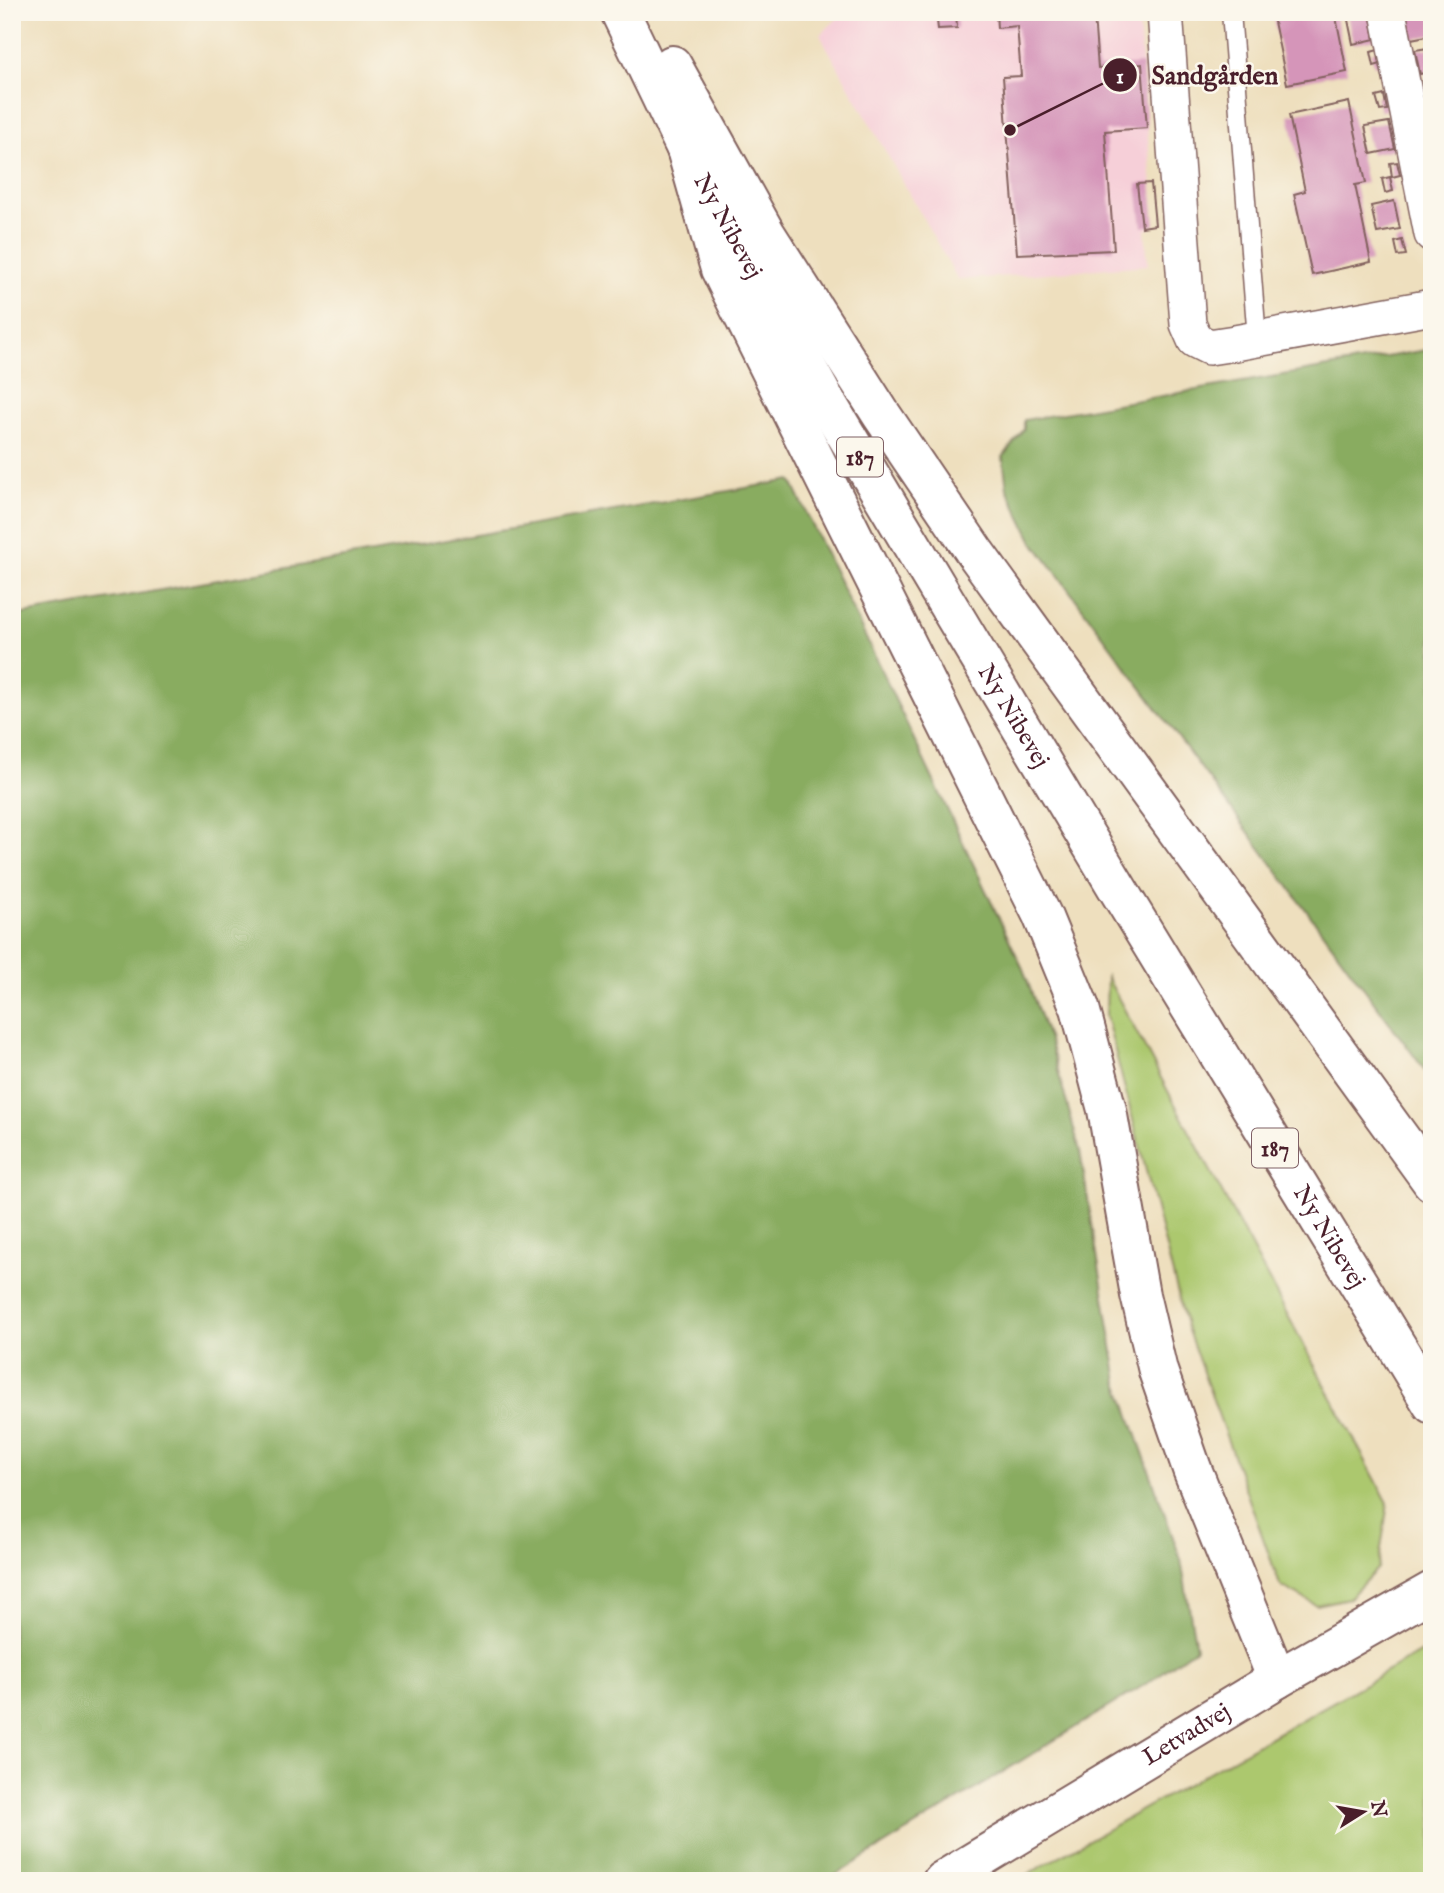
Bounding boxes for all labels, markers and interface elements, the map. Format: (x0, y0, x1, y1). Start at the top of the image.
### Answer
callout: Sandgården (1103, 52, 1293, 99)
text: Sandgården (1152, 60, 1279, 93)
text: 1 (1116, 64, 1124, 91)
street label: Ny Nibevej (686, 169, 769, 285)
road number: 187 (837, 438, 883, 477)
street label: Ny Nibevej (970, 659, 1056, 774)
road number: 187 (1252, 1128, 1298, 1168)
street label: Ny Nibevej (1285, 1180, 1372, 1295)
street label: Letvadvej (1137, 1697, 1237, 1774)
north arrow (1328, 1778, 1398, 1848)
text: N (1364, 1798, 1391, 1820)

